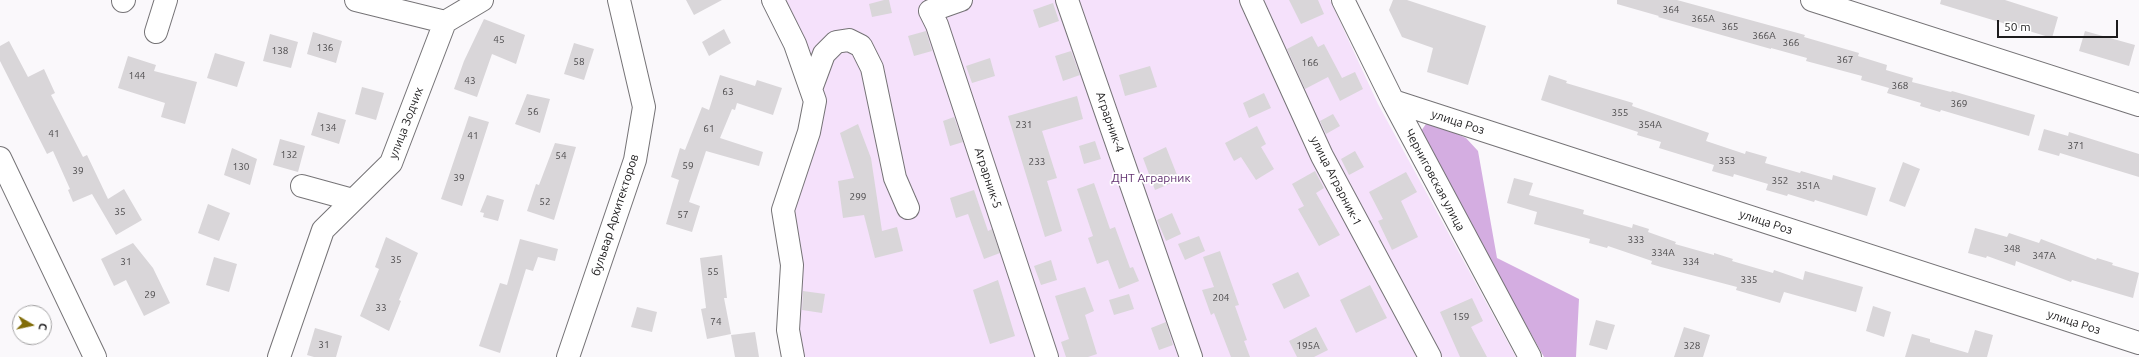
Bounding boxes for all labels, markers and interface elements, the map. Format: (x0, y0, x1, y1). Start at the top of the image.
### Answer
house number: 364 (1663, 4, 1679, 16)
scale bar (1999, 12, 2120, 38)
house number: 365А (1691, 13, 1715, 25)
text: 50 m (2004, 20, 2031, 33)
house number: 365 (1722, 21, 1738, 33)
house number: 366А (1752, 30, 1776, 42)
house number: 45 (493, 34, 505, 46)
house number: 366 (1783, 37, 1799, 49)
house number: 136 (317, 42, 333, 54)
house number: 138 (272, 45, 288, 57)
house number: 367 (1837, 54, 1853, 66)
house number: 58 (573, 56, 585, 68)
house number: 166 (1302, 57, 1318, 69)
house number: 144 (129, 70, 145, 82)
house number: 43 (464, 75, 476, 87)
house number: 368 (1892, 80, 1908, 92)
street label: улица Зодчих (386, 85, 426, 161)
house number: 63 (722, 86, 734, 98)
street label: Аграрник-4 (1093, 90, 1127, 154)
house number: 369 (1951, 98, 1967, 110)
house number: 56 (527, 106, 539, 118)
street label: улица Роз (1429, 107, 1487, 137)
house number: 355 (1612, 107, 1628, 119)
house number: 231 (1016, 119, 1032, 131)
house number: 354А (1638, 119, 1662, 131)
house number: 134 (320, 122, 336, 134)
house number: 61 (703, 123, 715, 135)
street label: Черниговская улица (1402, 126, 1468, 234)
house number: 41 (48, 128, 60, 140)
house number: 41 (467, 130, 479, 142)
street label: улица Аграрник-1 (1307, 134, 1365, 228)
house number: 371 (2068, 140, 2084, 152)
street label: Аграрник-5 (971, 146, 1005, 210)
house number: 132 (281, 149, 297, 161)
house number: 54 (555, 150, 567, 162)
street label: бульвар Архитекторов (588, 152, 642, 278)
house number: 353 (1719, 155, 1735, 167)
house number: 233 (1029, 156, 1045, 168)
house number: 59 (682, 160, 694, 172)
house number: 130 (233, 161, 249, 173)
house number: 39 (72, 165, 84, 177)
park label: ДНТ Аграрник (1111, 171, 1191, 185)
house number: 39 (453, 172, 465, 184)
house number: 352 (1772, 175, 1788, 187)
house number: 351А (1796, 180, 1820, 192)
house number: 299 (850, 191, 866, 203)
house number: 52 (539, 196, 551, 208)
house number: 35 (114, 206, 126, 218)
street label: улица Роз (1737, 207, 1795, 237)
house number: 57 (677, 209, 689, 221)
house number: 333 (1628, 234, 1644, 246)
house number: 348 (2004, 243, 2020, 255)
house number: 334А (1651, 247, 1675, 259)
house number: 347А (2032, 250, 2056, 262)
house number: 35 (390, 254, 402, 266)
house number: 31 (120, 256, 132, 268)
house number: 334 (1683, 256, 1699, 268)
house number: 55 (707, 266, 719, 278)
house number: 335 (1741, 274, 1757, 286)
house number: 29 (144, 289, 156, 301)
house number: 204 (1213, 292, 1229, 304)
house number: 33 (375, 302, 387, 314)
north arrow (12, 305, 52, 345)
street label: улица Роз (2045, 307, 2103, 337)
house number: 159 (1453, 311, 1469, 323)
house number: 74 (710, 316, 722, 328)
text: С (36, 322, 49, 331)
house number: 31 (318, 339, 330, 351)
house number: 195А (1296, 340, 1320, 352)
house number: 328 (1684, 340, 1700, 352)

